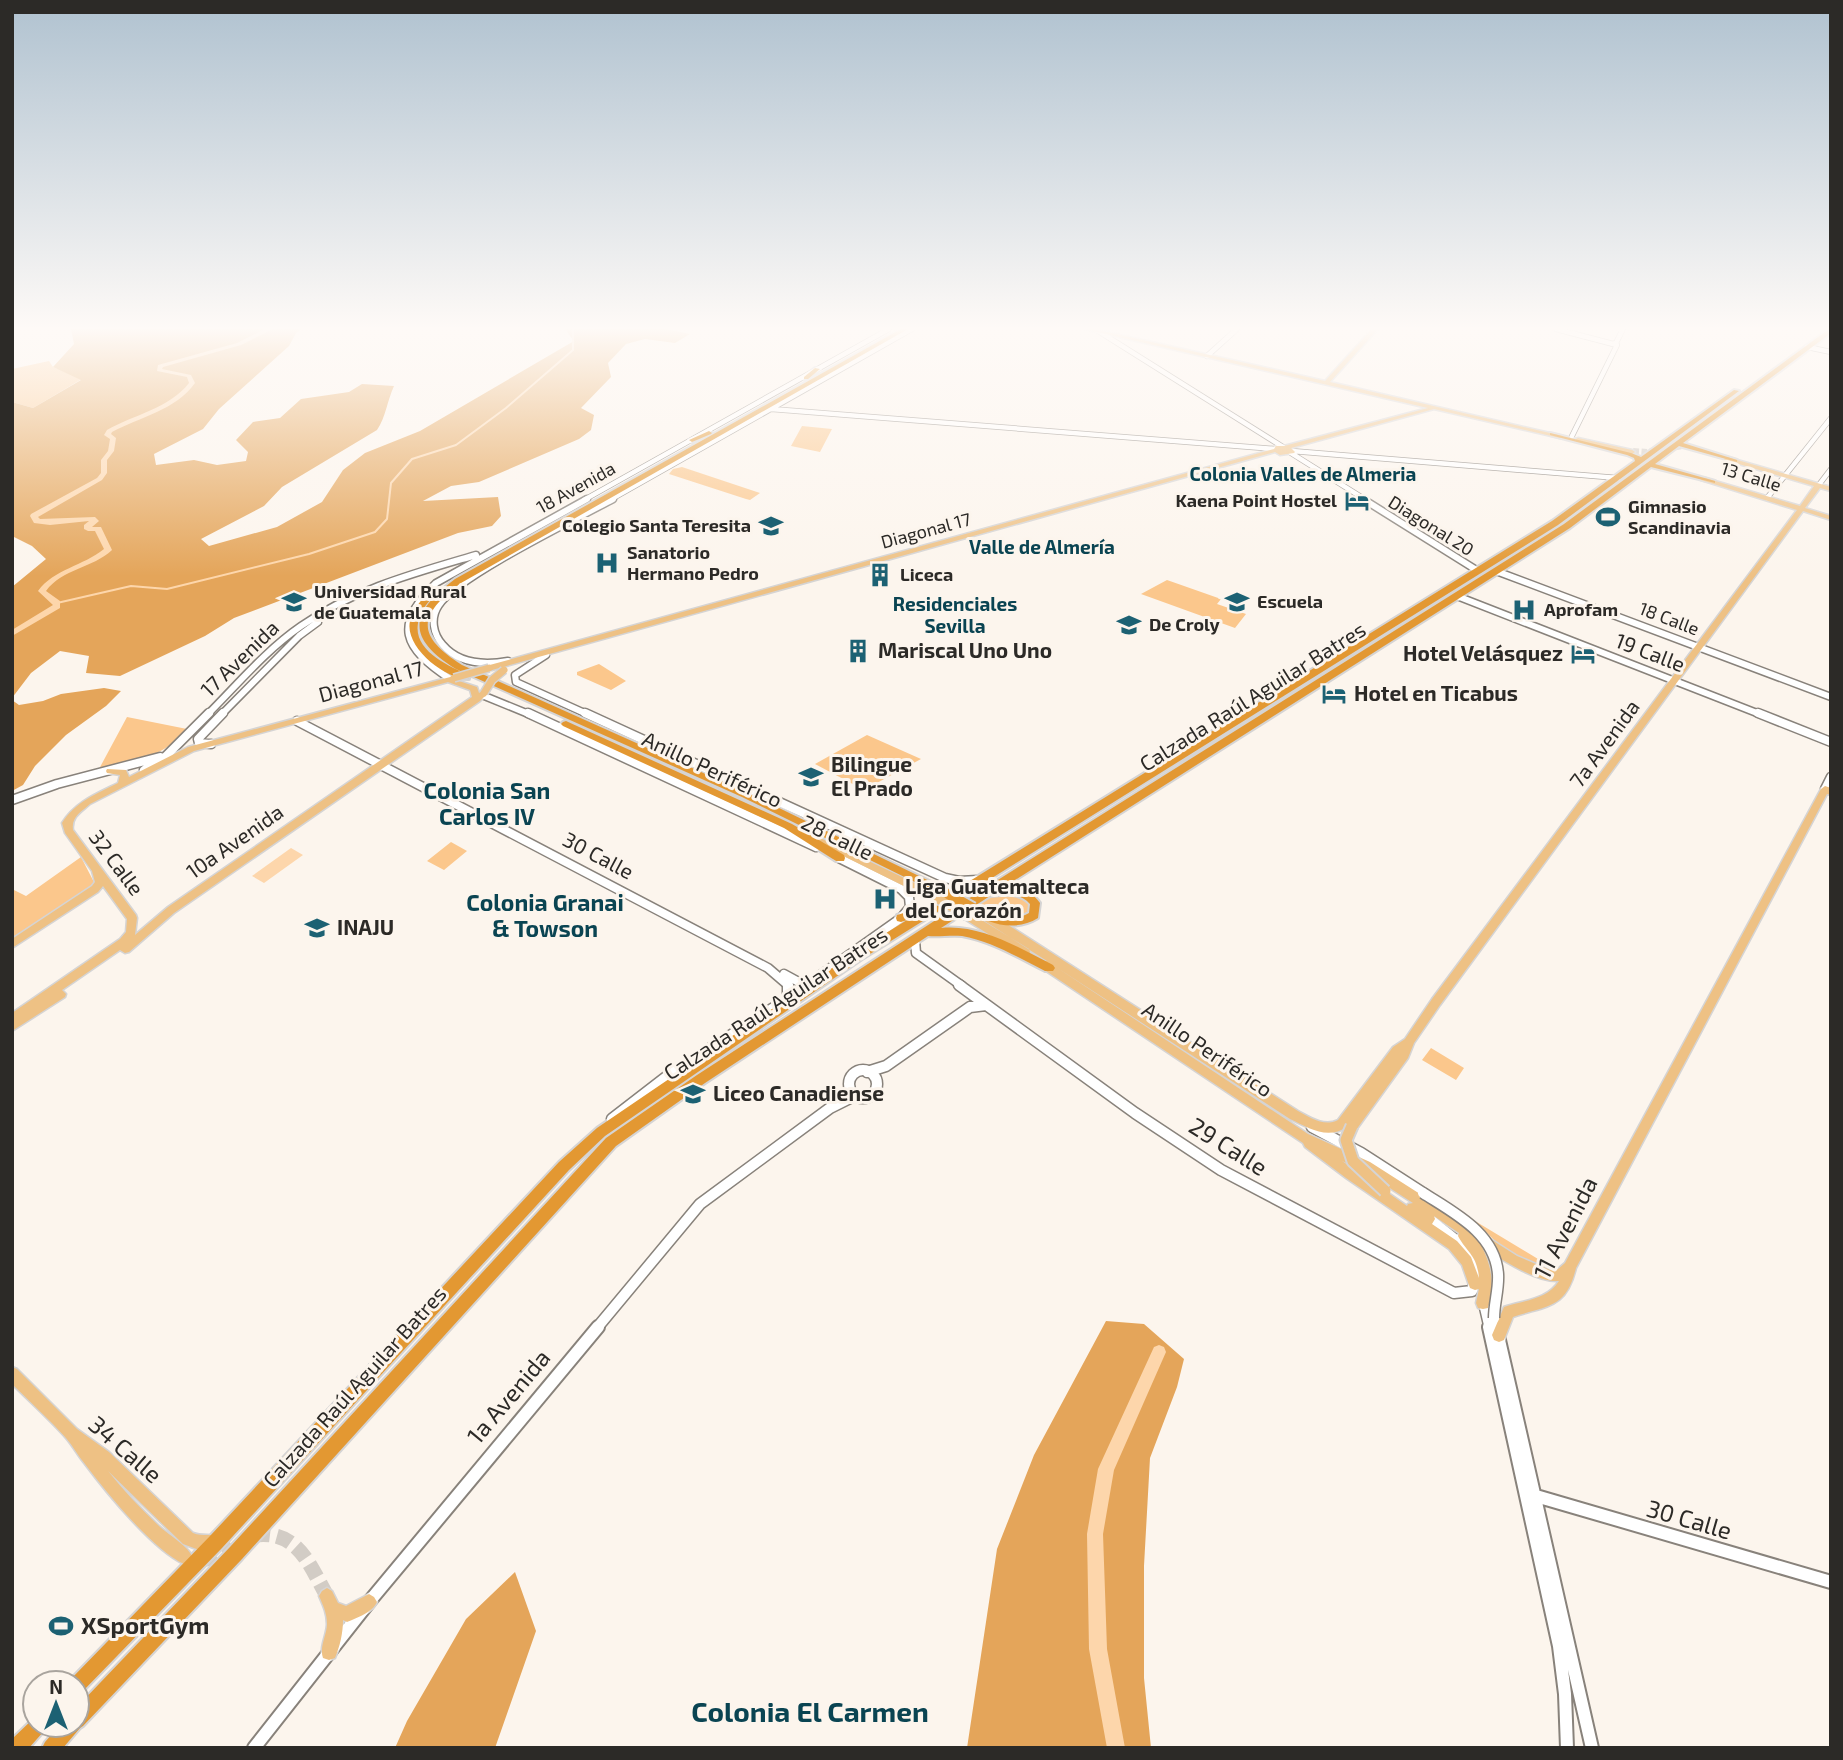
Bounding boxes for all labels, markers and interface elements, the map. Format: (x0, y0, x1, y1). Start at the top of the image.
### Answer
street label: 18 Avenida (532, 456, 619, 518)
street label: 13 Calle (1719, 457, 1784, 496)
district label: Colonia Valles de Almeria (1190, 462, 1416, 485)
hotel icon: Kaena Point Hostel (1343, 487, 1371, 515)
place label: Kaena Point Hostel (1175, 489, 1337, 511)
street label: Diagonal 20 (1385, 490, 1478, 560)
place label: Gimnasio Scandinavia (1628, 495, 1731, 538)
sports icon: Gimnasio Scandinavia (1594, 503, 1622, 531)
street label: Diagonal 17 (878, 507, 973, 553)
school or university icon: Colegio Santa Teresita (757, 512, 785, 540)
place label: Colegio Santa Teresita (562, 514, 751, 536)
district label: Valle de Almería (969, 535, 1115, 558)
place label: Sanatorio Hermano Pedro (627, 541, 759, 584)
hospital icon: Sanatorio Hermano Pedro (593, 549, 621, 577)
building icon: Liceca (866, 561, 894, 589)
place label: Liceca (900, 563, 953, 585)
place label: Universidad Rural de Guatemala (314, 580, 466, 623)
school or university icon: Universidad Rural de Guatemala (280, 588, 308, 616)
school or university icon: Escuela (1223, 588, 1251, 616)
place label: Escuela (1257, 590, 1323, 612)
district label: Residenciales Sevilla (893, 592, 1017, 637)
hospital icon: Aprofam (1510, 596, 1538, 624)
street label: 18 Calle (1636, 597, 1703, 640)
place label: Aprofam (1544, 598, 1618, 620)
school or university icon: De Croly (1115, 611, 1143, 639)
place label: De Croly (1149, 613, 1221, 635)
street label: 17 Avenida (195, 614, 283, 701)
street label: Calzada Raúl Aguilar Batres (1135, 616, 1370, 776)
street label: 19 Calle (1612, 627, 1689, 676)
building icon: Mariscal Uno Uno (844, 637, 872, 665)
place label: Mariscal Uno Uno (878, 637, 1052, 662)
place label: Hotel Velásquez (1403, 640, 1563, 665)
hotel icon: Hotel Velásquez (1569, 640, 1597, 668)
street label: Diagonal 17 (315, 655, 426, 707)
hotel icon: Hotel en Ticabus (1320, 680, 1348, 708)
place label: Hotel en Ticabus (1354, 680, 1518, 705)
street label: 7a Avenida (1564, 694, 1644, 792)
street label: Anillo Periférico (639, 725, 787, 812)
place label: Bilingue El Prado (831, 751, 913, 800)
school or university icon: Bilingue El Prado (797, 763, 825, 791)
district label: Colonia San Carlos IV (424, 776, 550, 830)
street label: 10a Avenida (181, 798, 287, 883)
street label: 28 Calle (798, 809, 878, 865)
street label: 32 Calle (85, 824, 150, 900)
street label: 30 Calle (559, 826, 638, 884)
place label: Liga Guatemalteca del Corazón (905, 873, 1089, 922)
hospital icon: Liga Guatemalteca del Corazón (871, 885, 899, 913)
district label: Colonia Granai & Towson (466, 888, 624, 942)
school or university icon: INAJU (303, 914, 331, 942)
place label: INAJU (337, 914, 394, 939)
street label: Calzada Raúl Aguilar Batres (659, 921, 892, 1084)
street label: Anillo Periférico (1138, 996, 1278, 1101)
school or university icon: Liceo Canadiense (679, 1080, 707, 1108)
place label: Liceo Canadiense (713, 1080, 884, 1105)
street label: 29 Calle (1184, 1110, 1273, 1181)
street label: 11 Avenida (1527, 1171, 1603, 1283)
street label: Calzada Raúl Aguilar Batres (257, 1280, 451, 1492)
street label: 1a Avenida (460, 1343, 556, 1449)
street label: 34 Calle (83, 1409, 169, 1489)
street label: 30 Calle (1644, 1493, 1735, 1545)
place label: XSportGym (81, 1610, 209, 1639)
sports icon: XSportGym (47, 1612, 75, 1640)
north arrow (21, 1669, 91, 1739)
text: N (49, 1675, 63, 1698)
district label: Colonia El Carmen (691, 1694, 929, 1728)

